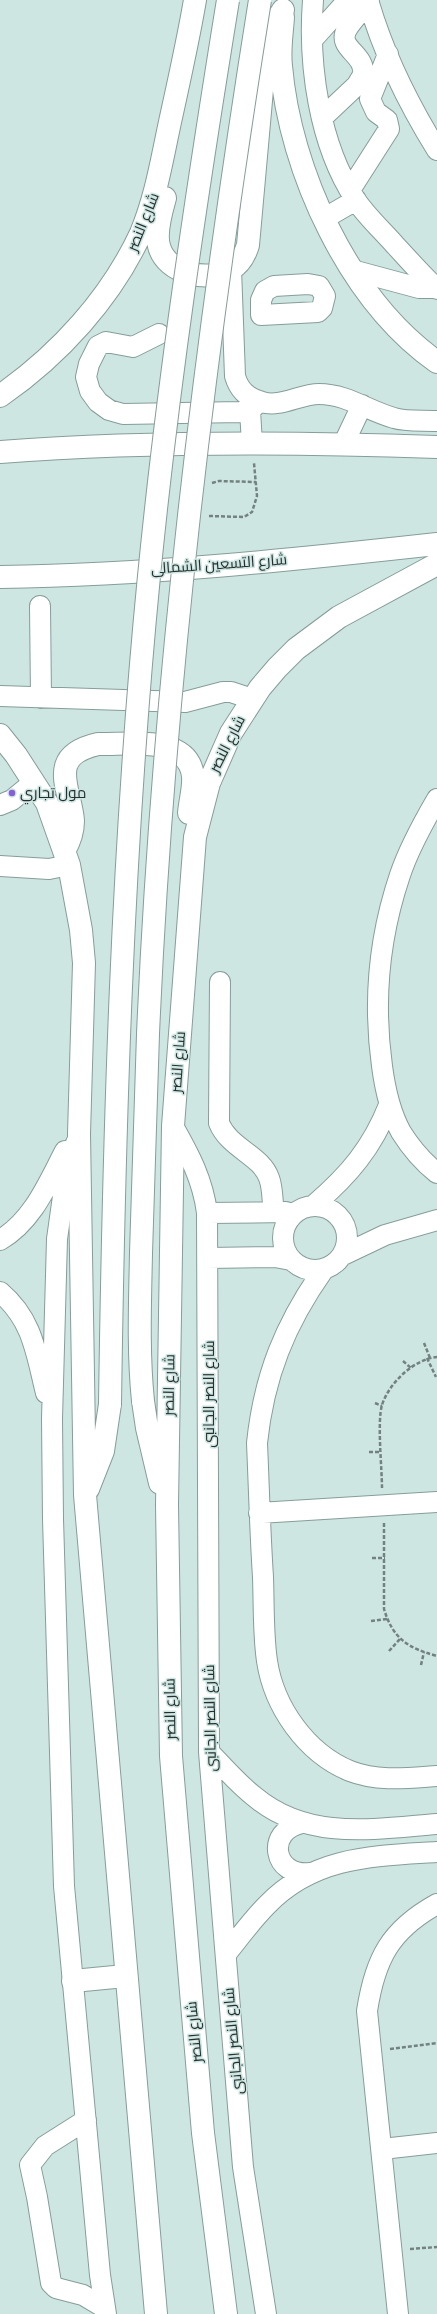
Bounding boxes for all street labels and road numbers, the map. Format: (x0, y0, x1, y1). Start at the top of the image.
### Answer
street label: شارع النصر (122, 190, 165, 256)
street label: شارع التسعين الشمالى (150, 549, 288, 580)
street label: شارع النصر (204, 712, 251, 777)
street label: شارع النصر (166, 1030, 191, 1095)
street label: شارع النصر الجانبى (199, 1340, 220, 1448)
street label: شارع النصر (158, 1354, 181, 1417)
street label: شارع النصر الجانبى (199, 1664, 222, 1772)
street label: شارع النصر (159, 1678, 182, 1741)
street label: شارع النصر الجانبى (218, 1987, 249, 2095)
street label: شارع النصر (181, 2000, 208, 2065)

